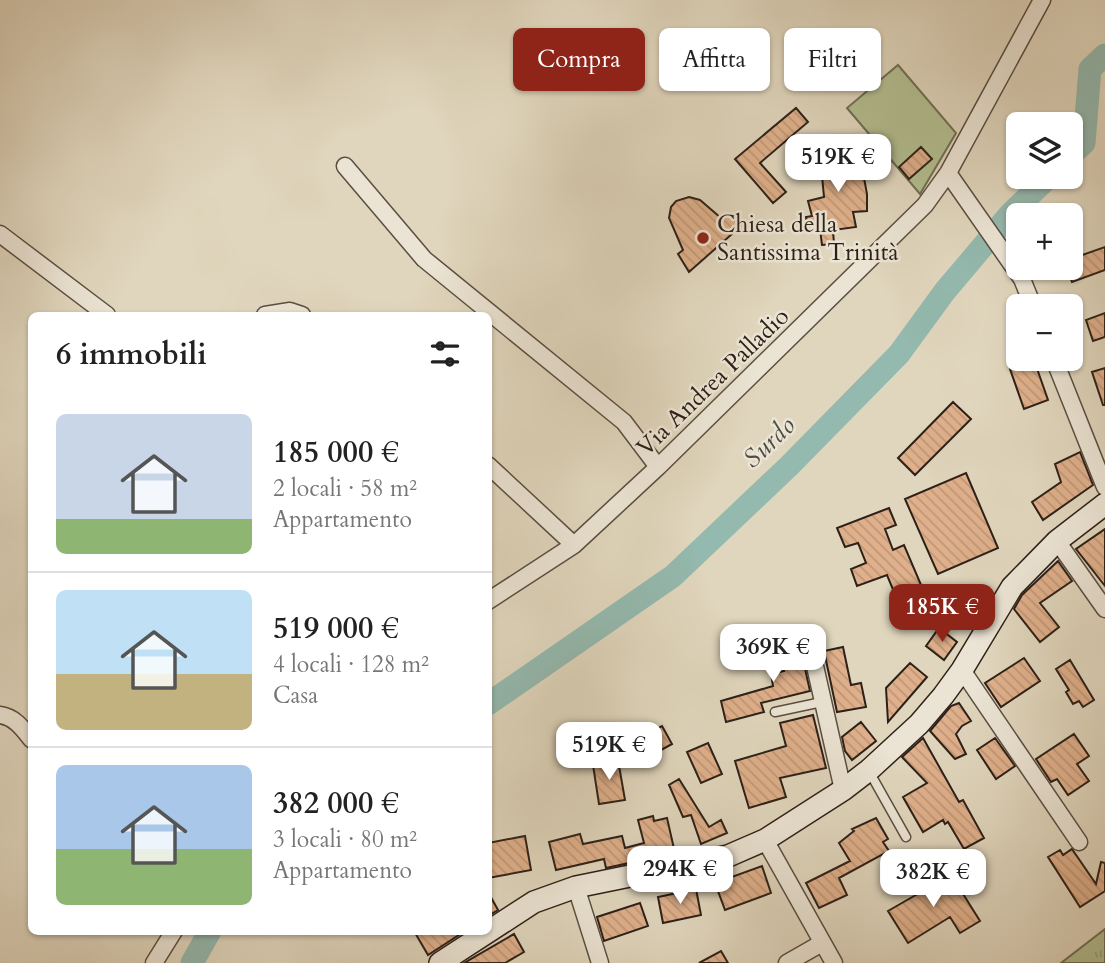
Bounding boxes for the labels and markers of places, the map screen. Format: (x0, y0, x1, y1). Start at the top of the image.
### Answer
pin: 519K € (781, 134, 895, 194)
place label: Chiesa della Santissima Trinità (717, 208, 899, 269)
marker: Chiesa della Santissima Trinità (695, 230, 711, 246)
pin: 185K € (885, 584, 999, 644)
pin: 369K € (716, 624, 830, 684)
pin: 519K € (552, 722, 666, 782)
pin: 294K € (623, 846, 737, 906)
pin: 382K € (876, 850, 990, 909)

